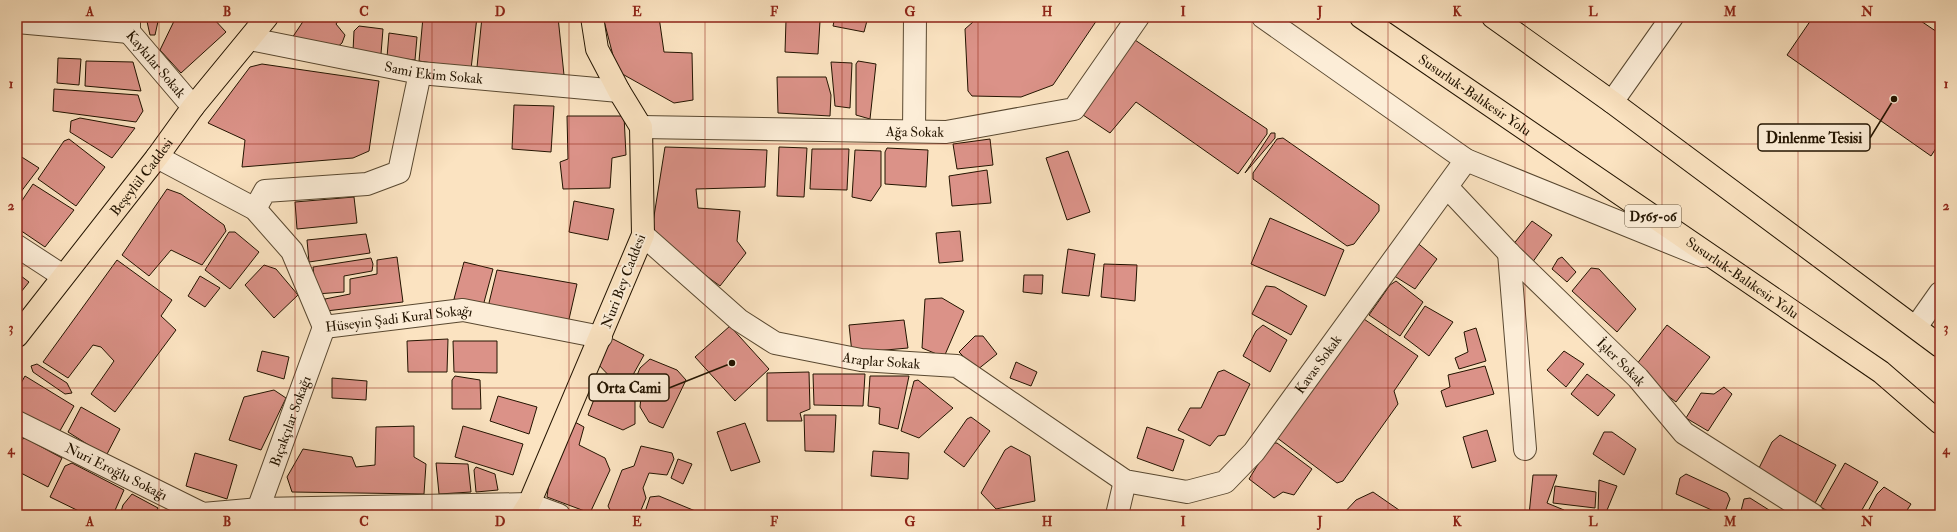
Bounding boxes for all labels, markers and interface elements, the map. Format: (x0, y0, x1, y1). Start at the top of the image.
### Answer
text: A (85, 4, 95, 20)
text: B (223, 4, 231, 20)
text: C (359, 4, 369, 20)
text: D (495, 4, 506, 20)
text: E (632, 4, 642, 20)
text: F (770, 4, 779, 20)
text: G (905, 4, 916, 20)
text: H (1042, 4, 1053, 20)
text: I (1180, 4, 1186, 20)
text: J (1316, 4, 1323, 21)
text: K (1452, 4, 1462, 20)
text: L (1588, 4, 1598, 20)
text: M (1723, 4, 1737, 20)
text: N (1860, 4, 1873, 20)
street label: Kaykılar Sokak (122, 27, 190, 102)
street label: Susurluk-Balıkesir Yolu (1415, 51, 1534, 140)
street label: Sami Ekim Sokak (383, 58, 484, 88)
text: 1 (9, 76, 14, 92)
text: 1 (1944, 76, 1949, 92)
street label: Ağa Sokak (885, 123, 944, 141)
callout: Dinlenme Tesisi (1758, 124, 1870, 151)
text: Dinlenme Tesisi (1766, 129, 1862, 148)
street label: Beşeylül Caddesi (106, 135, 177, 219)
text: 2 (8, 198, 15, 214)
text: 2 (1943, 198, 1950, 214)
road number: D565-06 (1625, 205, 1681, 227)
street label: Nuri Bey Caddesi (598, 231, 650, 331)
street label: Susurluk-Balıkesir Yolu (1683, 233, 1802, 322)
street label: Hüseyin Şadi Kural Sokağı (324, 302, 474, 336)
text: 3 (9, 320, 14, 336)
text: 3 (1944, 320, 1949, 336)
street label: Kavas Sokak (1291, 331, 1345, 397)
street label: İşler Sokak (1593, 335, 1649, 390)
street label: Araplar Sokak (840, 348, 921, 373)
street label: Bıçakçılar Sokağı (266, 373, 315, 469)
callout: Orta Cami (589, 374, 669, 401)
text: Orta Cami (597, 379, 661, 398)
street label: Nuri Eroğlu Sokağı (63, 439, 170, 504)
text: 4 (6, 442, 15, 458)
text: 4 (1941, 442, 1950, 458)
text: A (85, 514, 95, 530)
text: B (223, 514, 231, 530)
text: C (359, 514, 369, 530)
text: D (495, 514, 506, 530)
text: E (632, 514, 642, 530)
text: F (770, 514, 779, 530)
text: G (905, 514, 916, 530)
text: H (1042, 514, 1053, 530)
text: I (1180, 514, 1186, 530)
text: J (1316, 514, 1323, 531)
text: K (1452, 514, 1462, 530)
text: L (1588, 514, 1598, 530)
text: M (1723, 514, 1737, 530)
text: N (1860, 514, 1873, 530)

